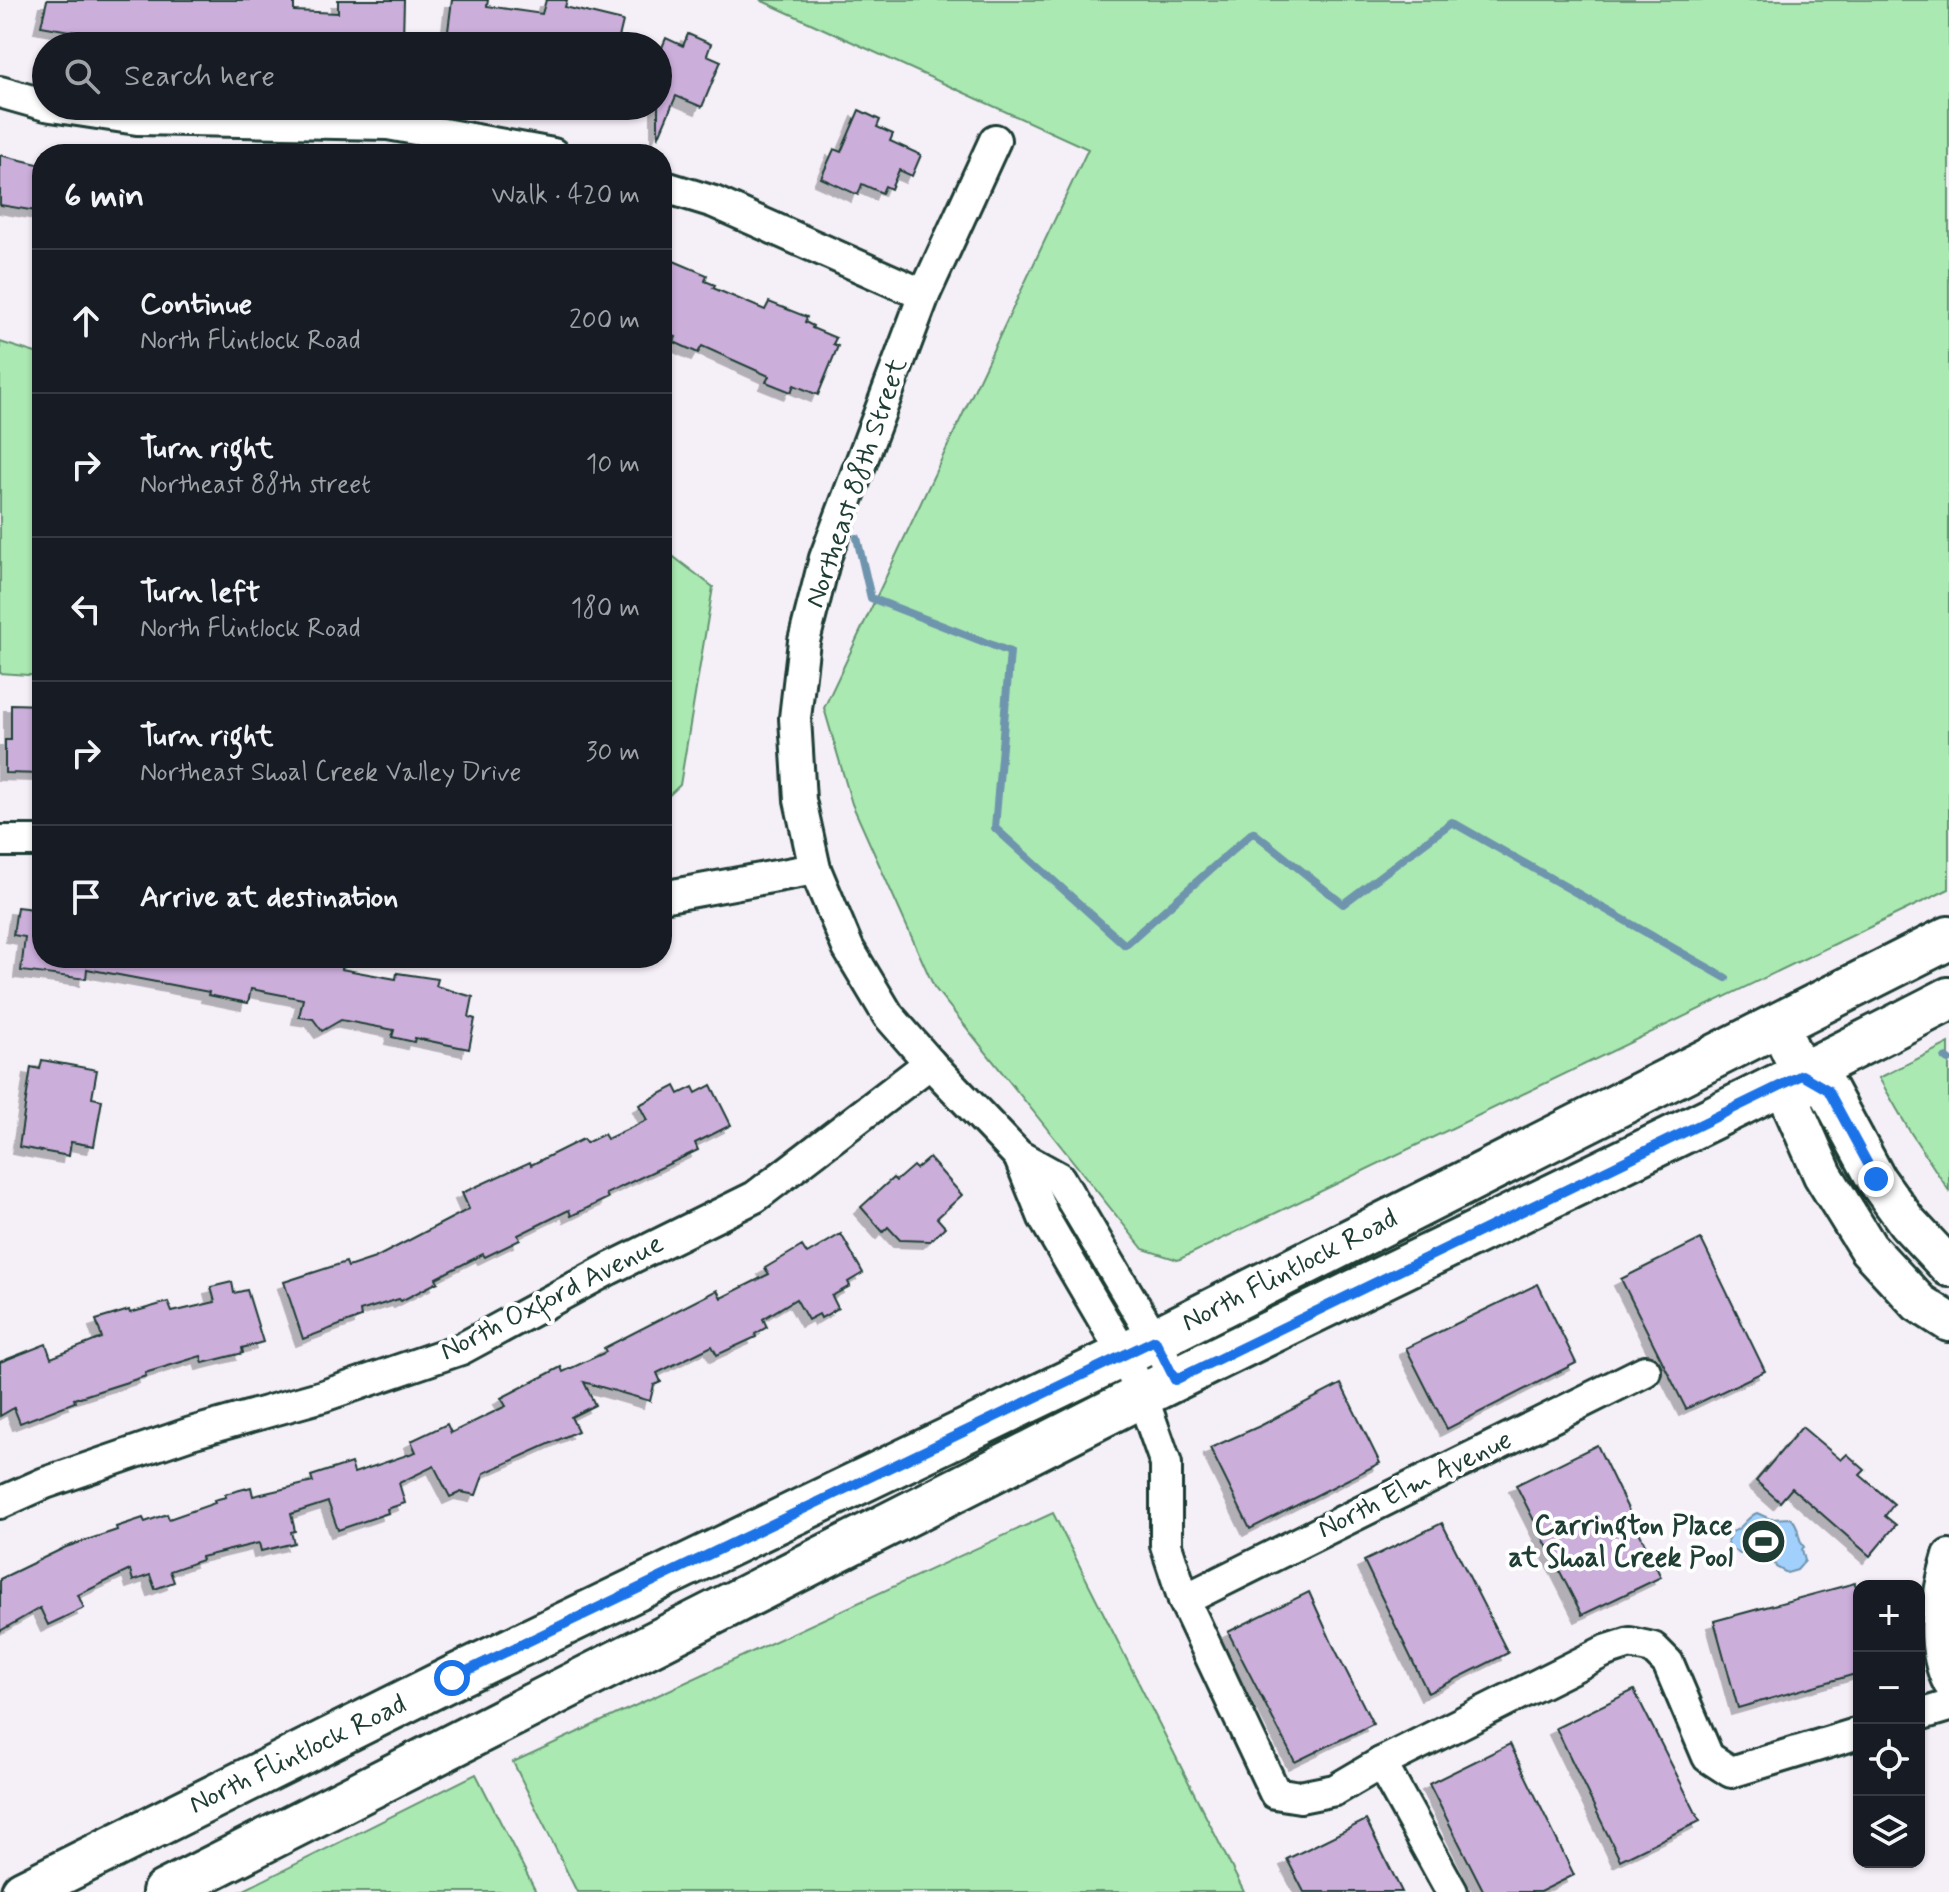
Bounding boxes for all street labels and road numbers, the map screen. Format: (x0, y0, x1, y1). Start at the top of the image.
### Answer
street label: Northeast 88th Street (797, 353, 917, 613)
street label: North Flintlock Road (1176, 1201, 1404, 1341)
street label: North Oxford Avenue (434, 1226, 671, 1372)
street label: North Elm Avenue (1312, 1422, 1518, 1548)
street label: North Flintlock Road (183, 1686, 413, 1824)

